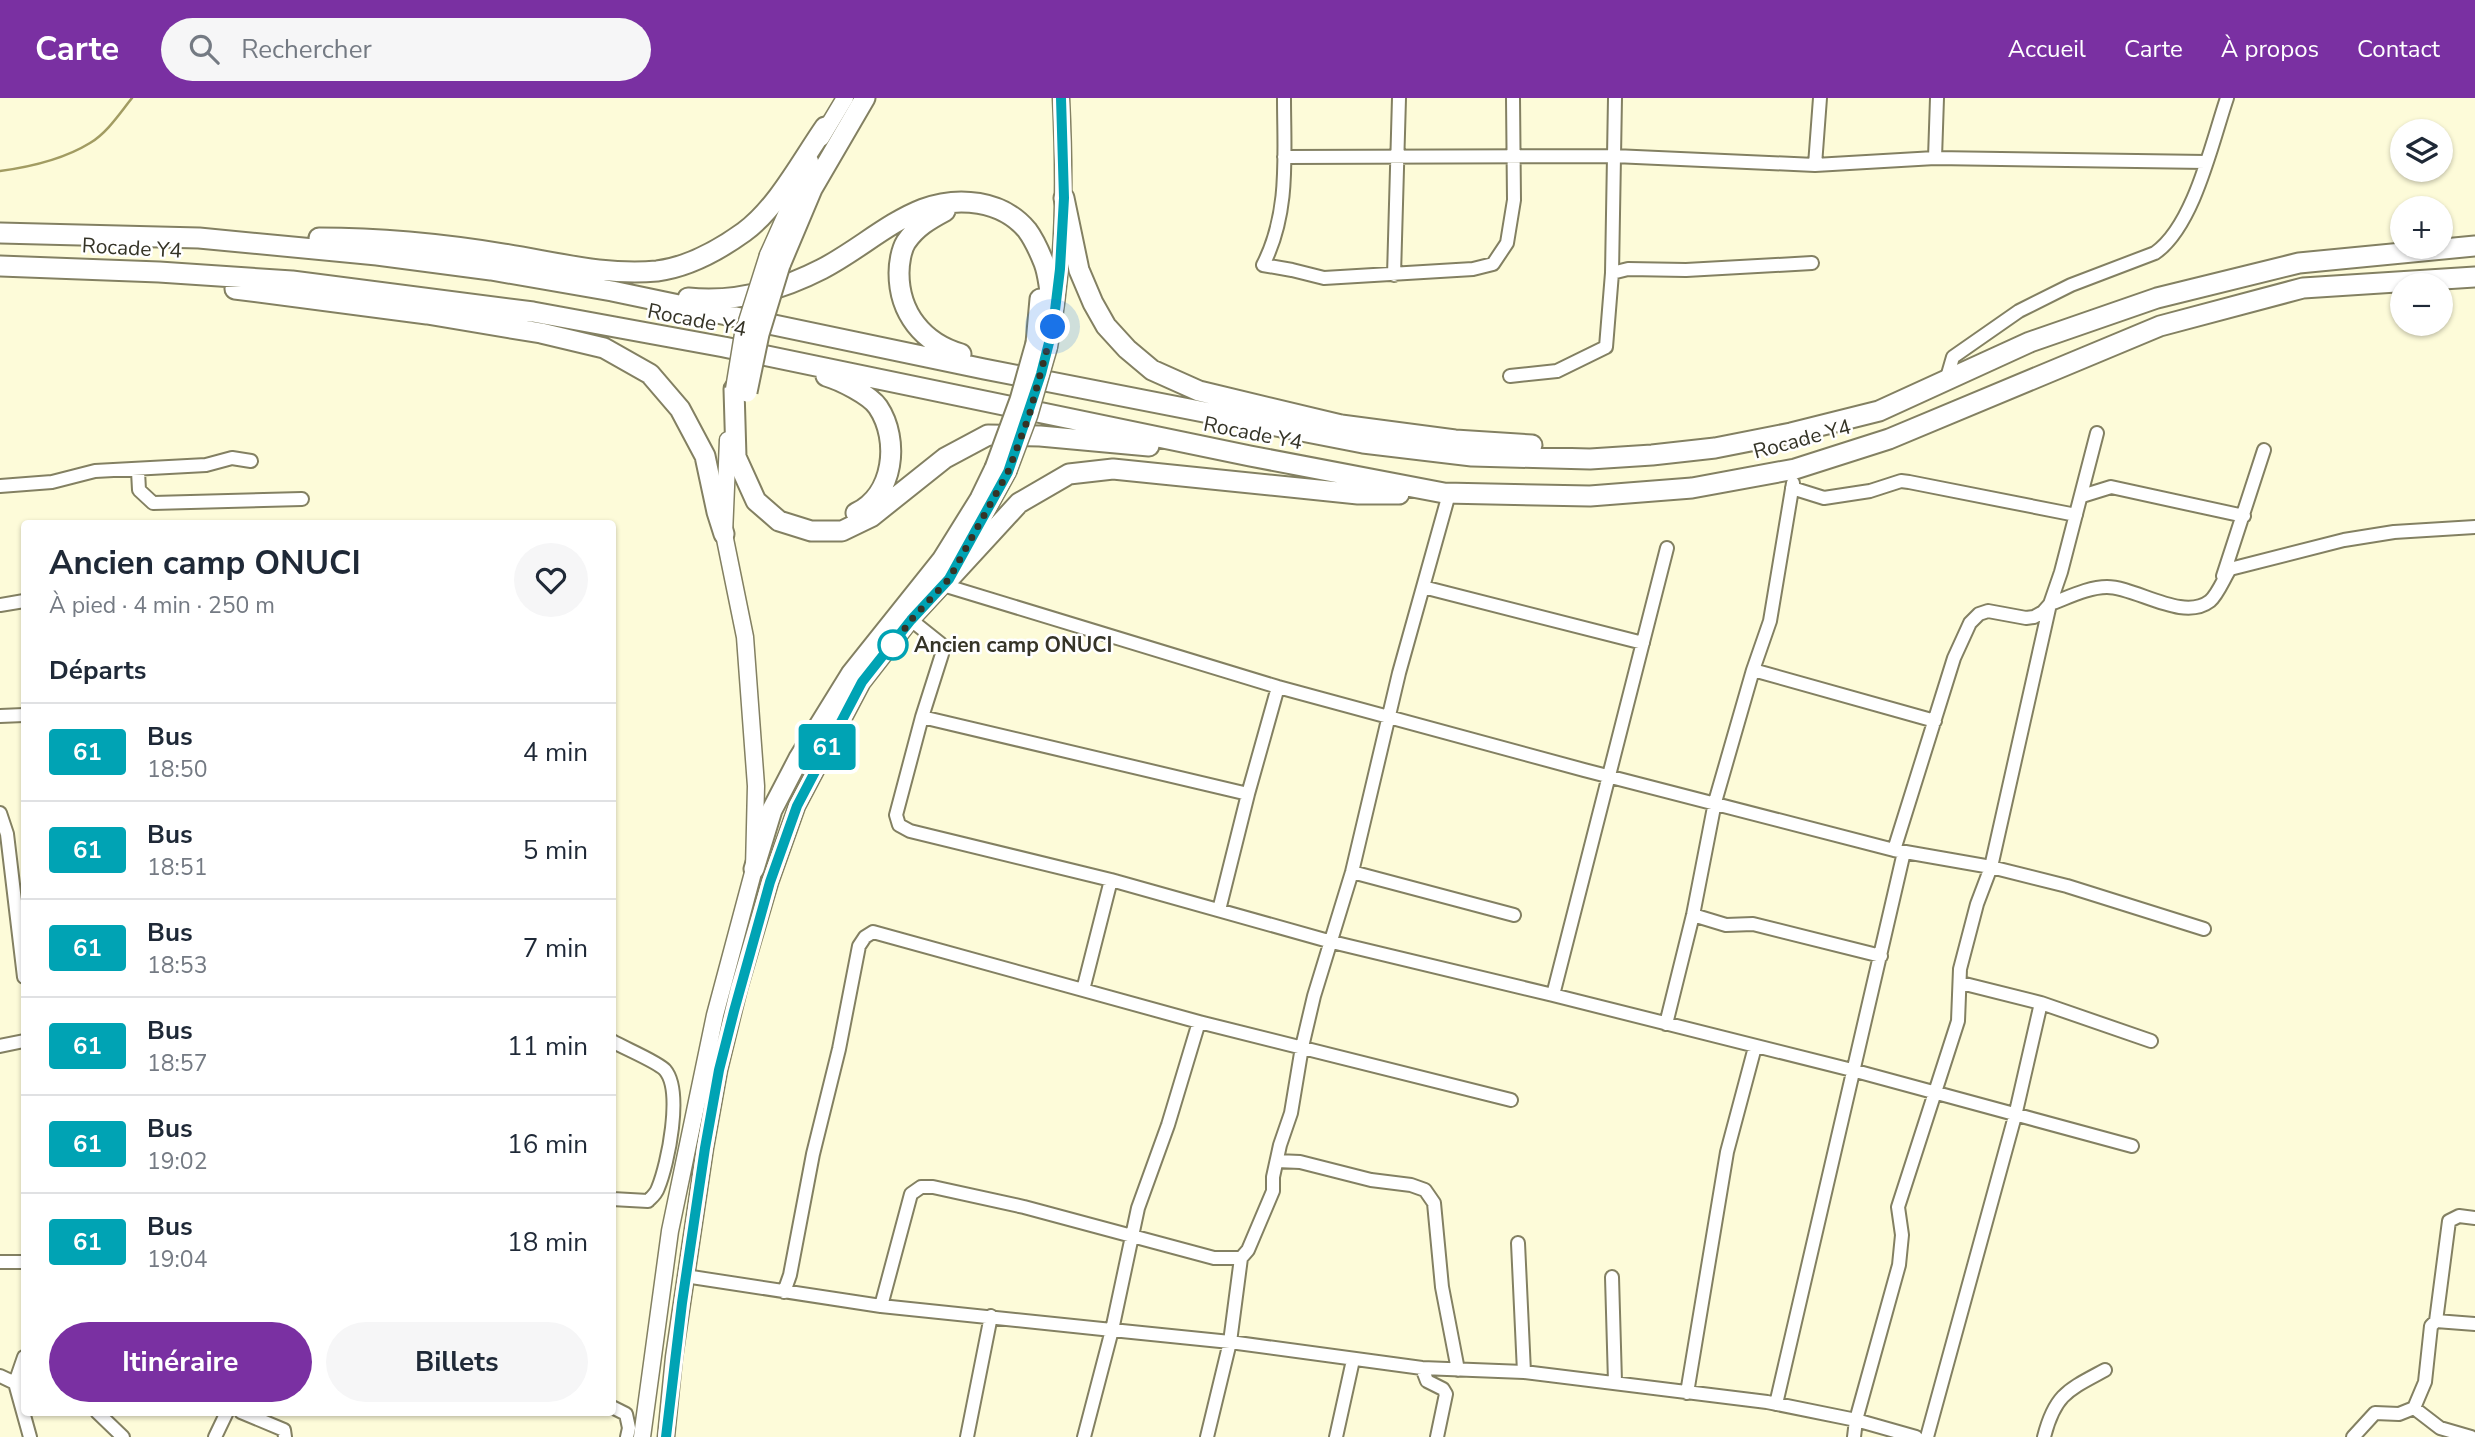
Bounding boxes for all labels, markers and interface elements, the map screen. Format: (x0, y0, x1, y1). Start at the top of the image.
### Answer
search box (161, 18, 651, 81)
text: Carte (35, 27, 119, 72)
icon: search (185, 30, 223, 68)
text: Rechercher (241, 32, 372, 67)
text: Accueil (2008, 33, 2086, 65)
text: Carte (2124, 33, 2183, 65)
text: À propos (2221, 33, 2319, 65)
text: Contact (2357, 33, 2440, 65)
map controls (2390, 119, 2453, 336)
button: layers (2390, 119, 2453, 182)
button: + (2390, 196, 2453, 259)
street label: Rocade Y4 (81, 231, 183, 265)
button: − (2390, 273, 2453, 336)
street label: Rocade Y4 (645, 297, 749, 343)
your location (1035, 309, 1070, 344)
street label: Rocade Y4 (1201, 410, 1305, 456)
street label: Rocade Y4 (1750, 413, 1854, 465)
text: Ancien camp ONUCI (49, 541, 361, 586)
button: heart (514, 543, 588, 617)
text: À pied · 4 min · 250 m (49, 590, 275, 621)
marker: Ancien camp ONUCI (878, 630, 908, 660)
place label: Ancien camp ONUCI (914, 631, 1112, 659)
text: Départs (49, 653, 146, 688)
text: Bus (147, 719, 193, 754)
line badge: 61 (796, 724, 858, 770)
text: 61 (813, 731, 841, 763)
text: 4 min (523, 735, 588, 770)
text: 61 (73, 736, 102, 768)
text: 18:50 (147, 754, 207, 785)
text: Bus (147, 817, 193, 852)
text: 5 min (523, 833, 588, 868)
text: 61 (73, 834, 102, 866)
text: 18:51 (147, 852, 207, 883)
text: Bus (147, 915, 193, 950)
text: 7 min (523, 931, 588, 966)
text: 61 (73, 932, 102, 964)
text: 18:53 (147, 950, 207, 981)
text: Bus (147, 1013, 193, 1048)
text: 11 min (507, 1029, 588, 1064)
text: 61 (73, 1030, 102, 1062)
text: 18:57 (147, 1048, 207, 1079)
text: Bus (147, 1111, 193, 1146)
text: 16 min (507, 1127, 588, 1162)
text: 61 (73, 1128, 102, 1160)
text: 19:02 (147, 1146, 207, 1177)
text: Bus (147, 1209, 193, 1244)
text: 18 min (507, 1225, 588, 1260)
text: 61 (73, 1226, 102, 1258)
text: 19:04 (147, 1244, 207, 1275)
button: Itinéraire (49, 1322, 312, 1402)
button: Billets (326, 1322, 588, 1402)

